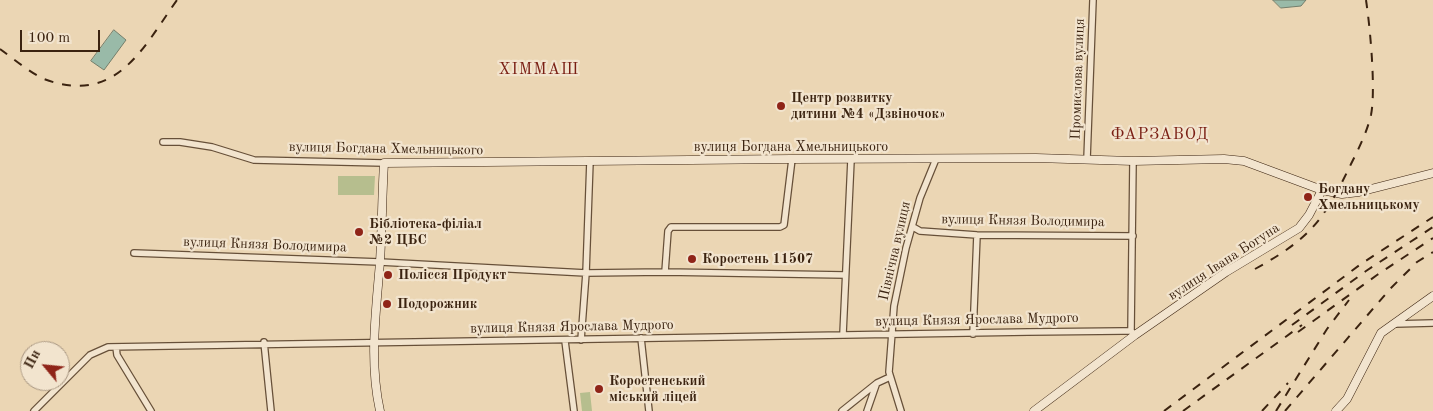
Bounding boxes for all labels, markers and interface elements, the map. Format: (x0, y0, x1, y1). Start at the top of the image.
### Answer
street label: Промислова вулиця (1067, 18, 1089, 140)
scale bar (22, 20, 102, 52)
text: 100 m (28, 31, 70, 46)
district label: ХІММАШ (498, 60, 580, 80)
place label: Центр розвитку дитини №4 «Дзвіночок» (791, 90, 946, 122)
marker: Центр розвитку дитини №4 «Дзвіночок» (775, 100, 787, 112)
district label: ФАРЗАВОД (1110, 125, 1210, 145)
street label: вулиця Богдана Хмельницького (289, 139, 483, 159)
street label: вулиця Богдана Хмельницького (694, 139, 888, 155)
place label: Богдану Хмельницькому (1318, 181, 1420, 213)
marker: Богдану Хмельницькому (1302, 191, 1314, 203)
street label: Північна вулиця (875, 200, 915, 302)
street label: вулиця Князя Володимира (941, 211, 1105, 231)
place label: Бібліотека-філіал №2 ЦБС (369, 216, 482, 248)
street label: вулиця Івана Богуна (1165, 220, 1283, 304)
marker: Бібліотека-філіал №2 ЦБС (353, 226, 365, 238)
street label: вулиця Князя Володимира (183, 234, 347, 256)
place label: Коростень 11507 (702, 251, 813, 267)
marker: Коростень 11507 (686, 253, 698, 265)
place label: Полісся Продукт (398, 267, 506, 283)
marker: Полісся Продукт (382, 269, 394, 281)
place label: Подорожник (397, 296, 477, 312)
marker: Подорожник (381, 298, 393, 310)
street label: вулиця Князя Ярослава Мудрого (875, 310, 1079, 330)
street label: вулиця Князя Ярослава Мудрого (470, 317, 674, 337)
north arrow (20, 341, 70, 391)
text: Пн (22, 348, 43, 371)
place label: Коростенський міський ліцей (609, 373, 706, 406)
marker: Коростенський міський ліцей (593, 383, 605, 395)

